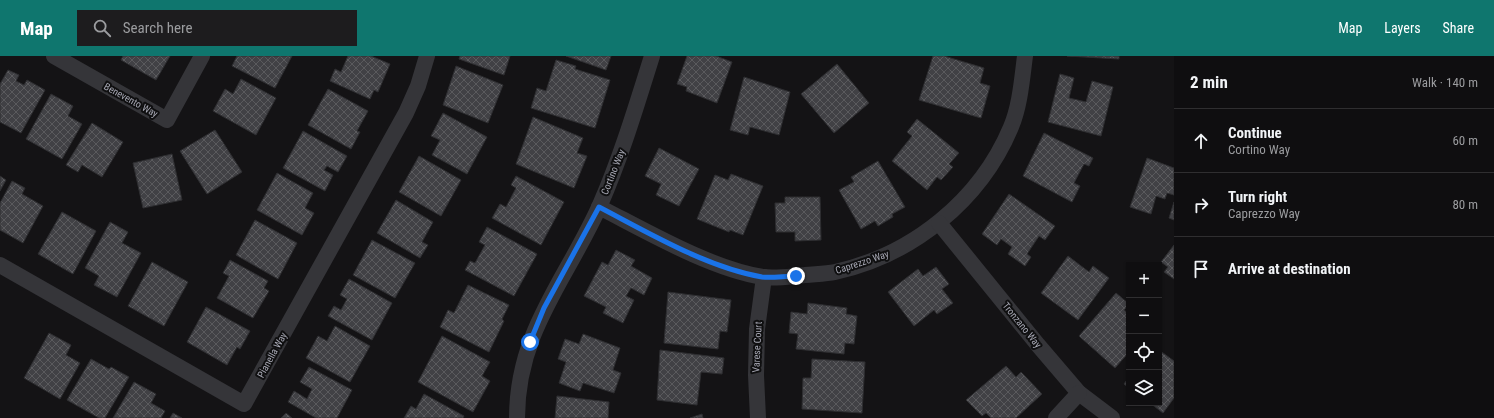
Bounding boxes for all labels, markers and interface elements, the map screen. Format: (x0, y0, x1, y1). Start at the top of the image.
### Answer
search box (77, 10, 357, 46)
text: Map (20, 17, 53, 40)
icon: search (91, 17, 113, 39)
text: Search here (123, 19, 193, 37)
text: Map (1338, 20, 1362, 36)
text: Layers (1384, 20, 1421, 36)
text: Share (1443, 20, 1474, 36)
text: 2 min (1190, 72, 1228, 92)
text: Walk · 140 m (1412, 75, 1478, 90)
street label: Benevento Way (102, 81, 160, 119)
text: Continue (1228, 124, 1282, 142)
icon: ahead (1190, 130, 1212, 152)
text: 60 m (1452, 133, 1478, 148)
text: Cortino Way (1228, 142, 1290, 157)
street label: Cortino Way (599, 148, 627, 196)
text: Turn right (1228, 188, 1287, 206)
icon: right (1190, 194, 1212, 216)
text: 80 m (1452, 197, 1478, 212)
text: Caprezzo Way (1228, 206, 1300, 221)
street label: Caprezzo Way (834, 248, 890, 276)
icon: arrive (1190, 258, 1212, 280)
text: Arrive at destination (1228, 260, 1351, 278)
map controls (1126, 262, 1162, 406)
button: + (1126, 262, 1162, 298)
route end (787, 267, 805, 285)
button: − (1126, 298, 1162, 334)
street label: Tronzano Way (1000, 300, 1044, 350)
street label: Varese Court (750, 321, 764, 373)
street label: Pianella Way (255, 330, 289, 380)
route start (521, 333, 539, 351)
button: locate (1126, 334, 1162, 370)
button: layers (1126, 370, 1162, 406)

